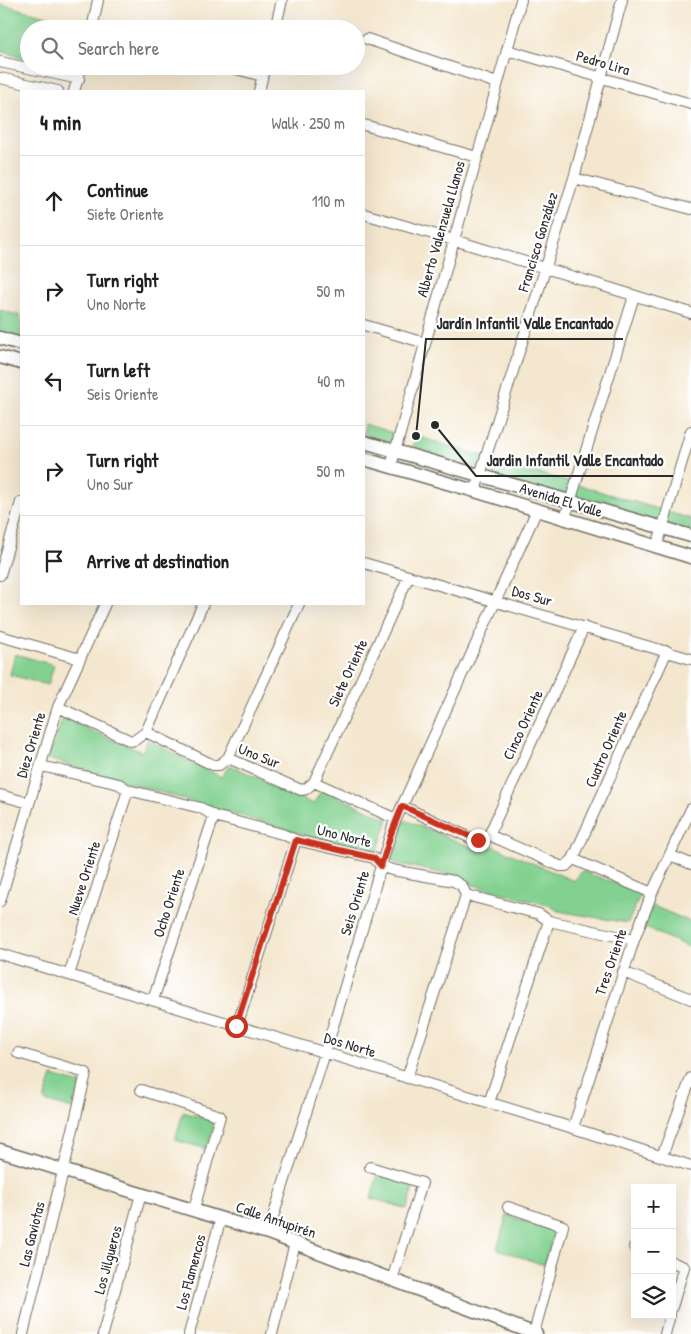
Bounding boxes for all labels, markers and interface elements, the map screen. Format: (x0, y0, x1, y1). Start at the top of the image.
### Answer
search box (20, 20, 365, 75)
icon: search (38, 34, 66, 62)
text: Search here (78, 35, 159, 61)
street label: Pedro Lira (574, 45, 633, 80)
text: 4 min (40, 108, 81, 137)
text: Walk · 250 m (271, 112, 345, 134)
street label: Alberto Valenzuela Llanos (411, 158, 470, 299)
text: Continue (87, 177, 148, 203)
icon: ahead (40, 187, 68, 215)
street label: Francisco González (512, 189, 563, 295)
text: 110 m (312, 190, 345, 212)
text: Siete Oriente (87, 203, 164, 225)
text: Turn right (87, 267, 158, 293)
icon: right (40, 277, 68, 305)
text: 50 m (317, 280, 345, 302)
text: Uno Norte (87, 293, 146, 315)
callout: Jardín Infantil Valle Encantado (426, 308, 623, 339)
text: Jardín Infantil Valle Encantado (436, 312, 614, 334)
text: Turn left (87, 357, 150, 383)
icon: left (40, 367, 68, 395)
text: 40 m (317, 370, 345, 392)
text: Seis Oriente (87, 383, 158, 405)
callout: Jardin Infantil Valle Encantado (476, 445, 673, 476)
text: Turn right (87, 447, 158, 473)
text: Jardin Infantil Valle Encantado (486, 449, 664, 471)
icon: right (40, 457, 68, 485)
text: 50 m (317, 460, 345, 482)
text: Uno Sur (87, 473, 133, 495)
street label: Avenida El Valle (517, 477, 605, 522)
icon: arrive (40, 547, 68, 575)
text: Arrive at destination (87, 548, 229, 574)
street label: Dos Sur (510, 580, 555, 611)
street label: Siete Oriente (323, 636, 372, 710)
street label: Cinco Oriente (497, 686, 548, 763)
street label: Cuatro Oriente (579, 707, 632, 790)
street label: Diez Oriente (11, 709, 50, 780)
street label: Uno Sur (235, 738, 283, 773)
street label: Uno Norte (315, 819, 374, 852)
route end (467, 829, 490, 852)
street label: Nueve Oriente (62, 838, 105, 918)
street label: Ocho Oriente (148, 866, 190, 940)
street label: Seis Oriente (335, 868, 374, 938)
street label: Tres Oriente (589, 926, 632, 998)
route start (225, 1015, 248, 1038)
street label: Dos Norte (322, 1027, 379, 1062)
map controls (631, 1184, 676, 1319)
button: + (631, 1184, 676, 1229)
street label: Calle Antupirén (233, 1196, 319, 1243)
street label: Las Gaviotas (13, 1199, 50, 1268)
street label: Los Jilgueros (88, 1223, 127, 1296)
button: − (631, 1229, 676, 1274)
street label: Los Flamencos (170, 1232, 211, 1312)
button: layers (631, 1274, 676, 1319)

